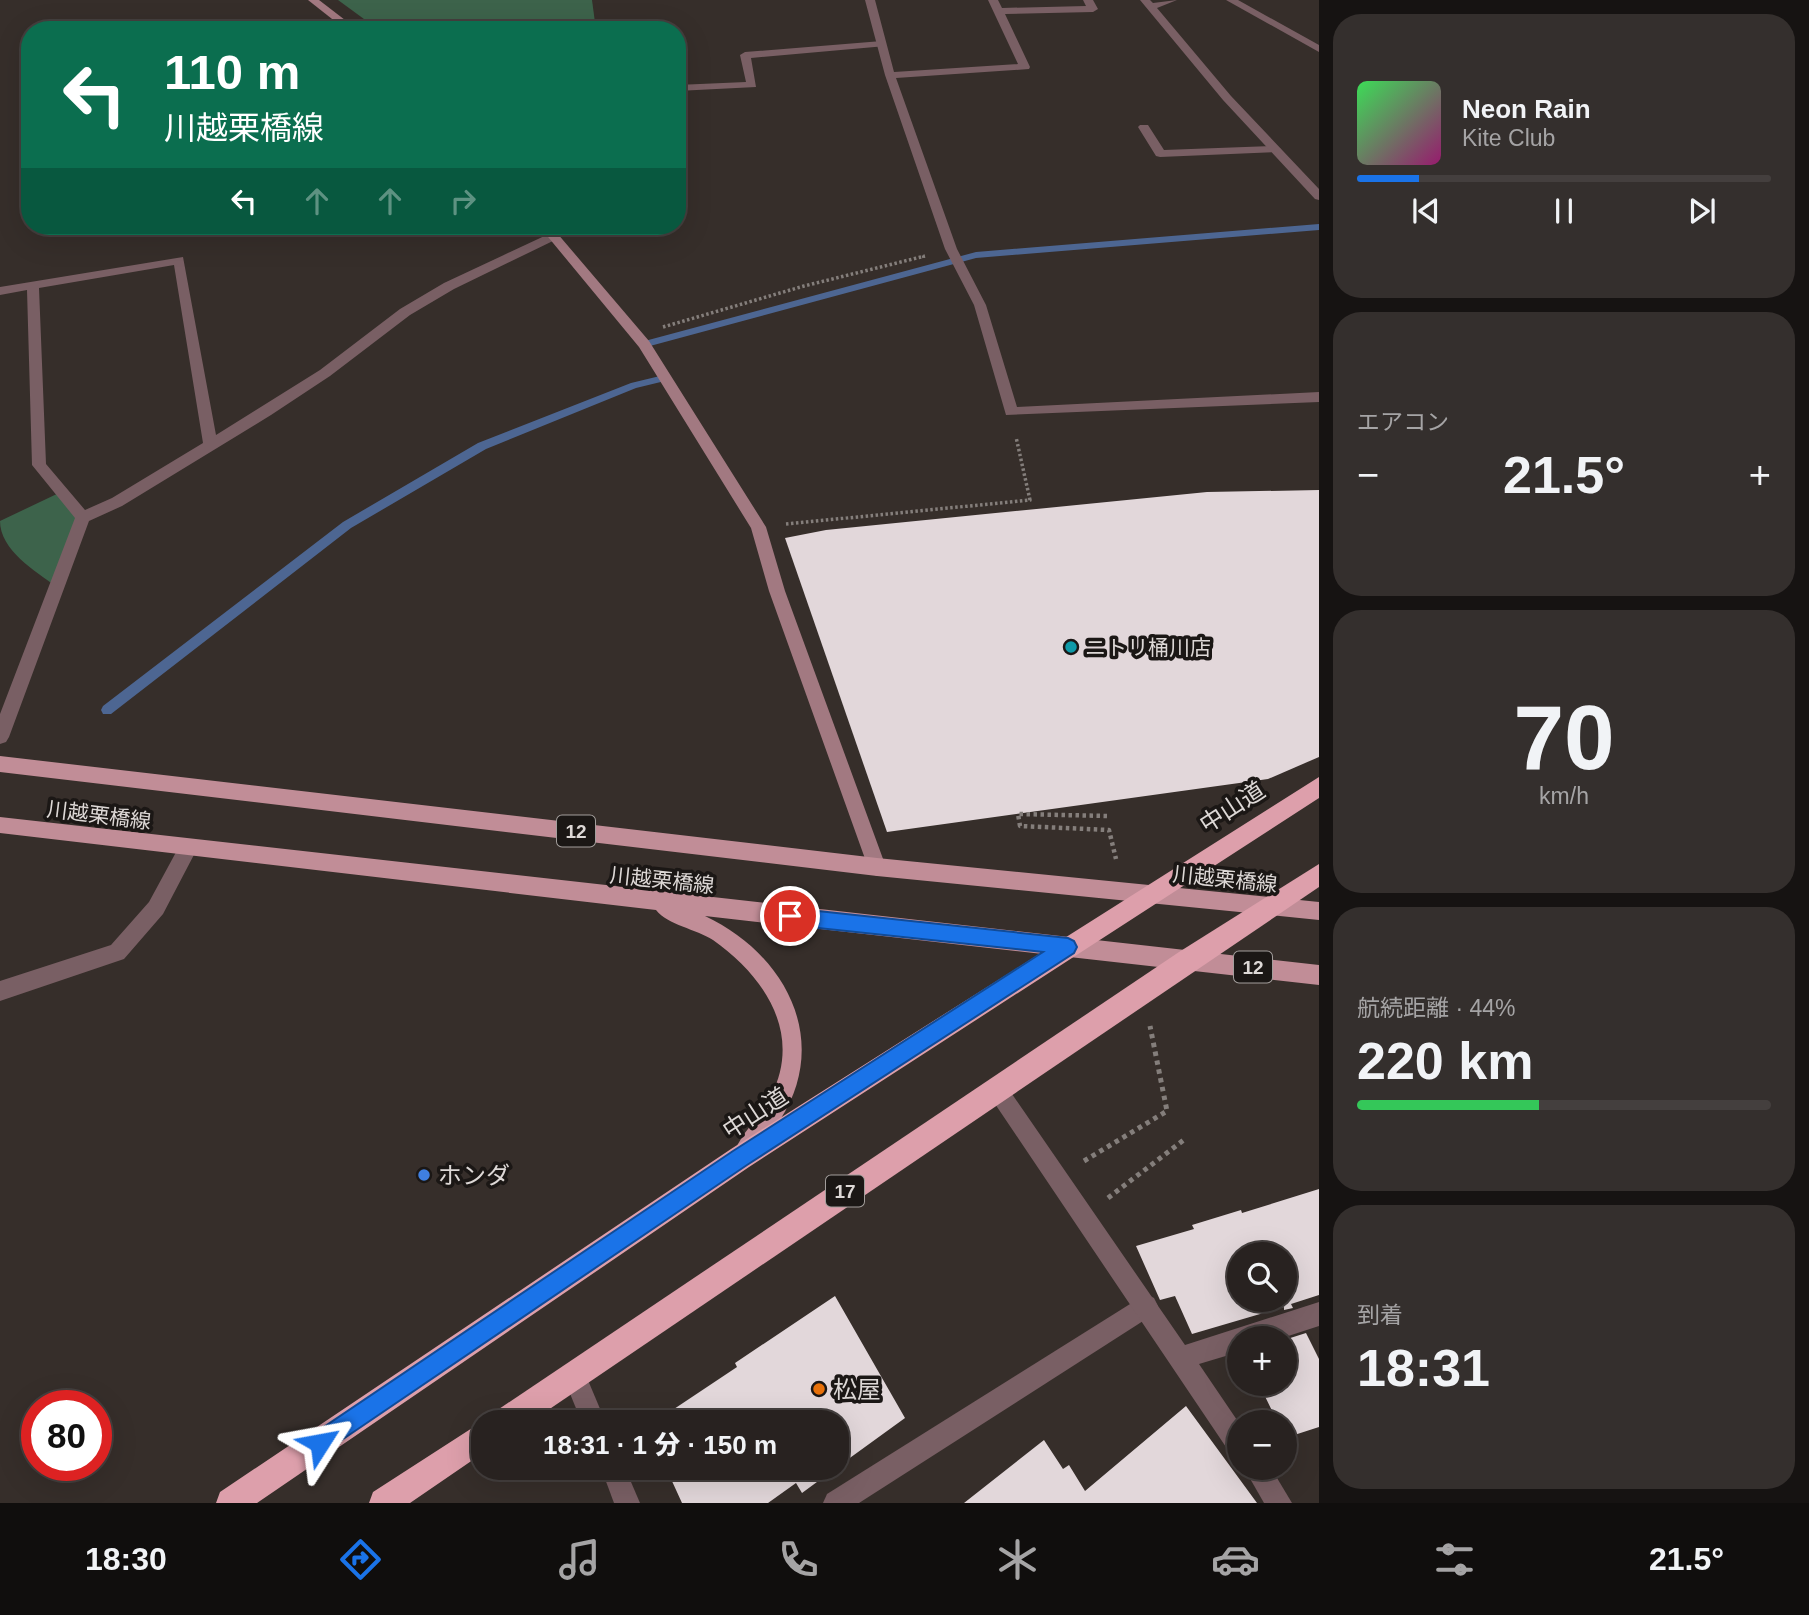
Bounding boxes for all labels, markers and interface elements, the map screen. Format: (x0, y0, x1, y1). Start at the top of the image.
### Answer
text: 110 m (164, 45, 300, 99)
icon: left (49, 49, 140, 140)
text: Neon Rain (1462, 94, 1591, 124)
text: 川越栗橋線 (164, 110, 324, 146)
text: Kite Club (1462, 125, 1555, 151)
icon: left (225, 182, 263, 220)
icon: ahead (298, 182, 336, 220)
icon: ahead (371, 182, 409, 220)
icon: right (444, 182, 482, 220)
icon: previous (1407, 192, 1445, 230)
icon: pause (1545, 192, 1583, 230)
icon: next (1683, 192, 1721, 230)
text: エアコン (1357, 409, 1449, 435)
text: 21.5° (1503, 446, 1625, 504)
text: − (1357, 454, 1379, 496)
text: + (1749, 454, 1771, 496)
place label: ニトリ桶川店 (1085, 636, 1211, 659)
marker: ニトリ桶川店 (1063, 639, 1079, 655)
text: 70 (1513, 687, 1615, 788)
street label: 中山道 (1194, 776, 1270, 838)
text: km/h (1539, 783, 1589, 809)
street label: 川越栗橋線 (45, 797, 153, 833)
road number: 12 (557, 816, 595, 846)
street label: 川越栗橋線 (1172, 862, 1278, 896)
street label: 川越栗橋線 (609, 863, 715, 897)
pin (760, 886, 820, 946)
icon: arrive (771, 897, 809, 935)
road number: 12 (1234, 951, 1272, 982)
text: 航続距離 · 44% (1357, 995, 1515, 1021)
text: 220 km (1357, 1032, 1533, 1090)
street label: 中山道 (717, 1082, 793, 1144)
place label: ホンダ (438, 1162, 510, 1189)
marker: ホンダ (416, 1167, 432, 1183)
road number: 17 (826, 1176, 864, 1206)
map controls (1227, 1242, 1297, 1480)
button: search (1227, 1242, 1297, 1312)
text: 到着 (1357, 1302, 1403, 1328)
button: + (1227, 1326, 1297, 1396)
text: 18:31 (1357, 1339, 1490, 1397)
place label: 松屋 (833, 1376, 881, 1403)
marker: 松屋 (811, 1381, 827, 1397)
speed limit sign: 80 (21, 1390, 112, 1481)
position arrow (283, 1406, 357, 1480)
button: − (1227, 1410, 1297, 1480)
text: 18:31 · 1 分 · 150 m (543, 1430, 777, 1460)
icon: directions (336, 1535, 385, 1584)
icon: music (555, 1535, 604, 1584)
icon: phone (774, 1535, 823, 1584)
icon: climate (993, 1535, 1042, 1584)
icon: car (1211, 1535, 1260, 1584)
icon: filters (1430, 1535, 1479, 1584)
text: 18:30 (85, 1541, 167, 1577)
text: 21.5° (1649, 1541, 1724, 1577)

